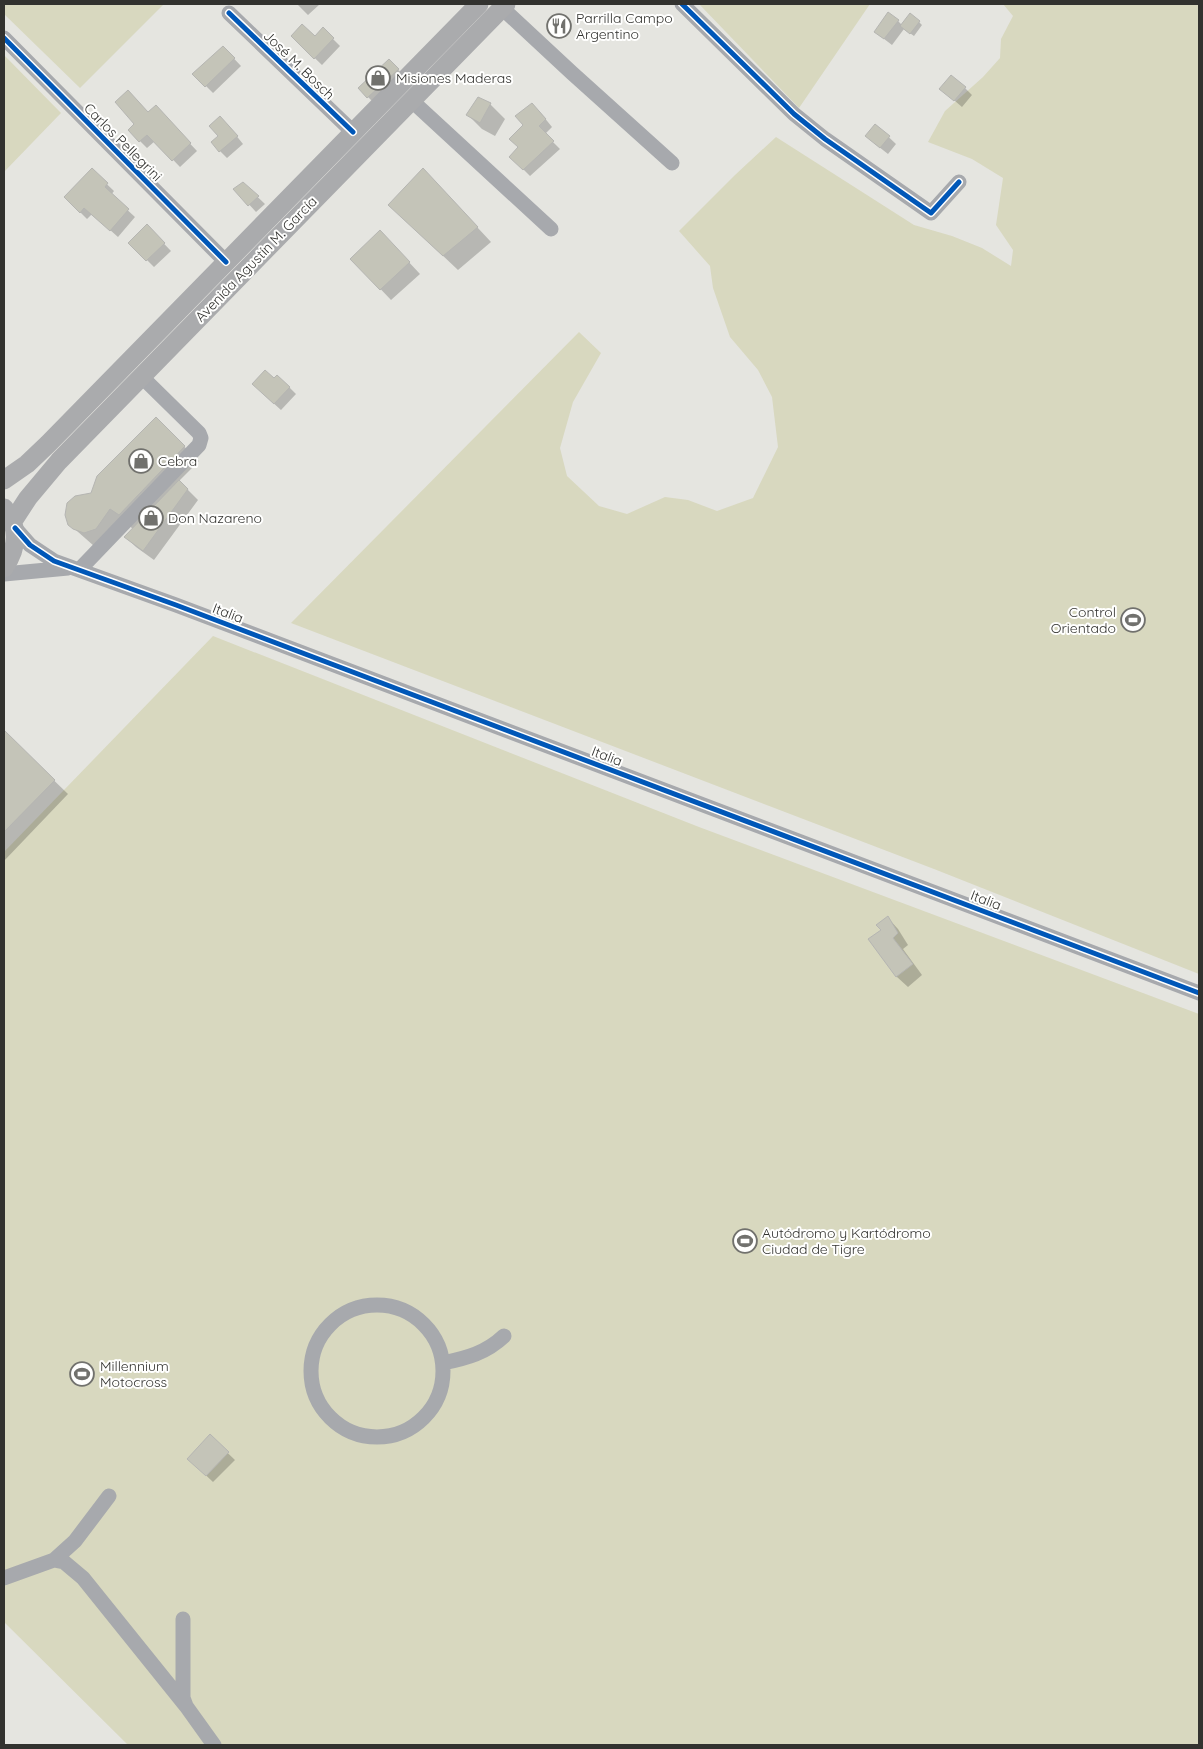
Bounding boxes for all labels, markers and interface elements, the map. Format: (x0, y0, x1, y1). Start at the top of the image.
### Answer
place label: Parrilla Campo Argentino (576, 9, 673, 43)
restaurant icon: Parrilla Campo Argentino (546, 13, 572, 39)
street label: José M. Bosch (260, 27, 338, 103)
shop icon: Misiones Maderas (365, 65, 391, 91)
place label: Misiones Maderas (396, 69, 512, 87)
street label: Carlos Pellegrini (80, 99, 166, 185)
street label: Avenida Agustín M. García (191, 192, 321, 326)
shop icon: Cebra (128, 448, 154, 474)
place label: Cebra (158, 452, 197, 470)
shop icon: Don Nazareno (138, 505, 164, 531)
place label: Don Nazareno (168, 509, 262, 527)
street label: Italia (210, 599, 246, 627)
place label: Control Orientado (1051, 603, 1116, 637)
sports icon: Control Orientado (1120, 607, 1146, 633)
street label: Italia (589, 742, 625, 770)
street label: Italia (968, 886, 1004, 914)
place label: Autódromo y Kartódromo Ciudad de Tigre (762, 1224, 931, 1258)
sports icon: Autódromo y Kartódromo Ciudad de Tigre (732, 1228, 758, 1254)
place label: Millennium Motocross (100, 1357, 169, 1391)
sports icon: Millennium Motocross (69, 1361, 95, 1387)

